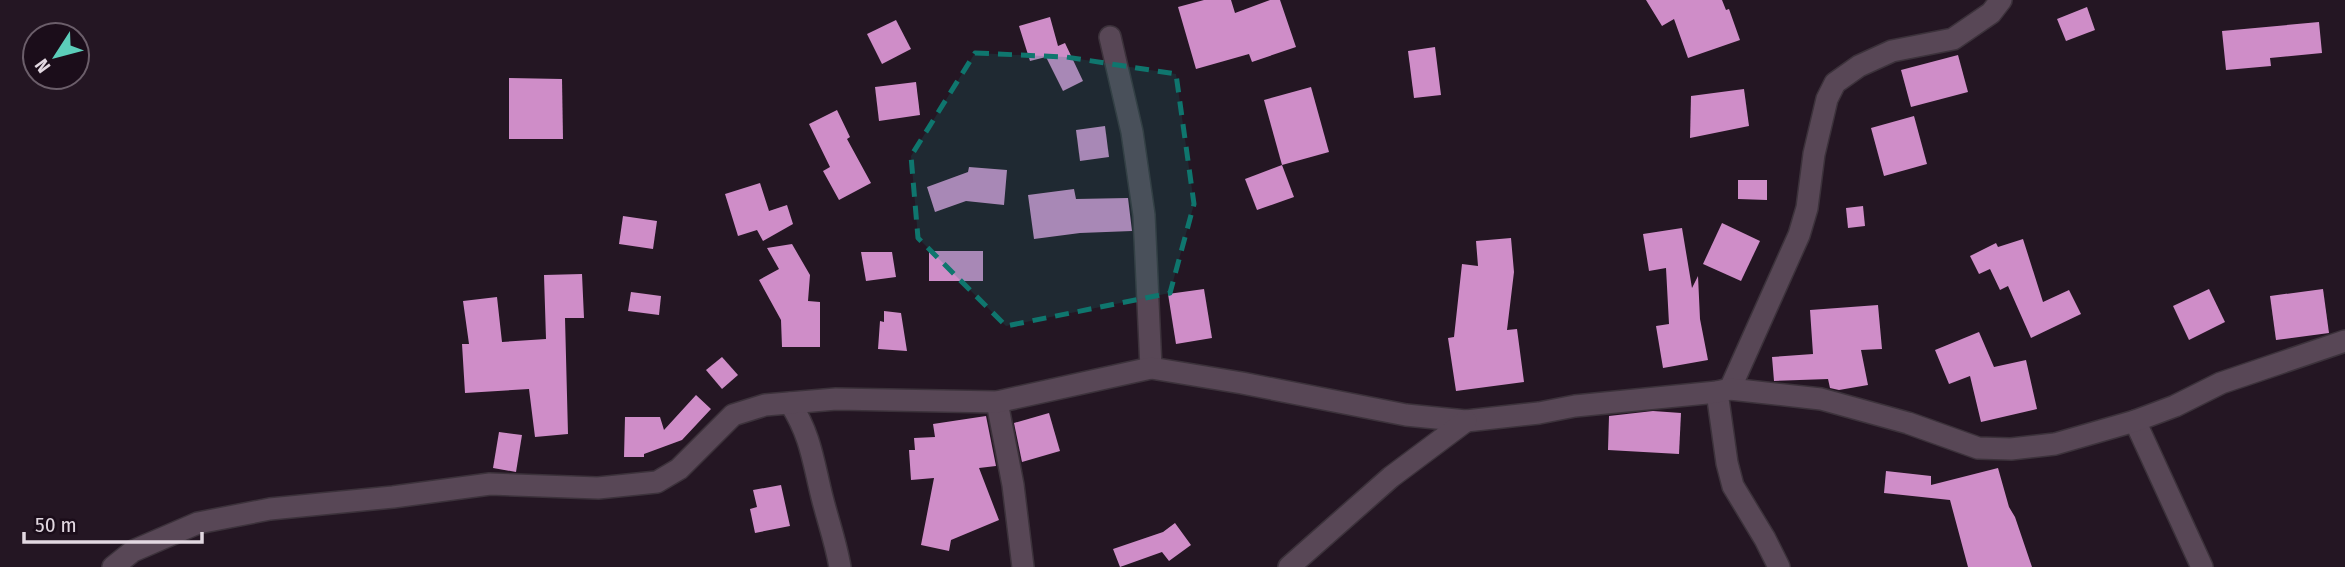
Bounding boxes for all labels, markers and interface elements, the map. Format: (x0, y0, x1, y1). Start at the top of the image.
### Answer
north arrow (21, 21, 91, 91)
text: N (30, 54, 55, 77)
scale bar (24, 500, 203, 544)
text: 50 m (35, 512, 77, 538)

